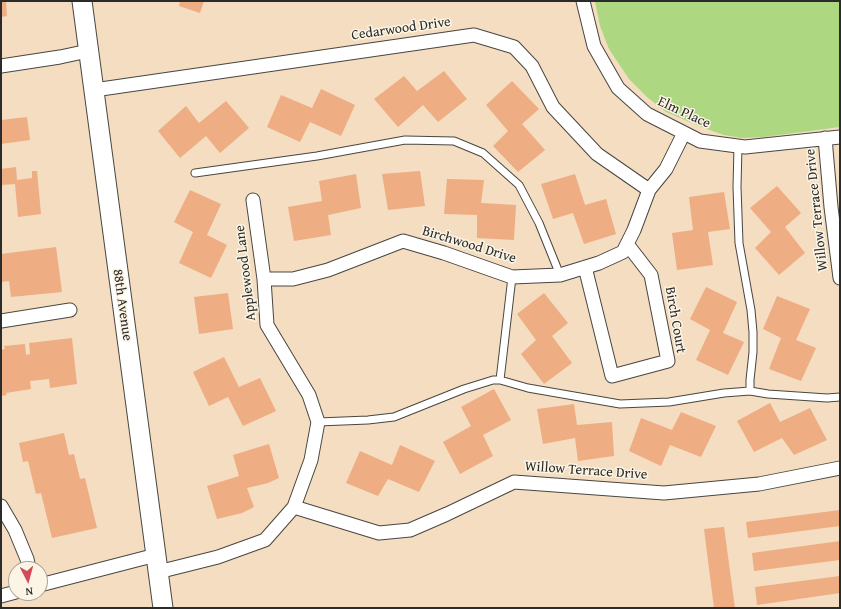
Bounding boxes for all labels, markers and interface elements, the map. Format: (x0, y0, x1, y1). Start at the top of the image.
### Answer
street label: Cedarwood Drive (350, 14, 452, 44)
street label: Elm Place (655, 93, 713, 133)
street label: Willow Terrace Drive (802, 148, 832, 272)
street label: Birchwood Drive (420, 223, 518, 267)
street label: Applewood Lane (232, 224, 260, 322)
street label: 88th Avenue (109, 268, 135, 342)
street label: Birch Court (661, 285, 689, 355)
street label: Willow Terrace Drive (524, 458, 648, 484)
north arrow (8, 561, 48, 601)
text: N (25, 584, 34, 600)

